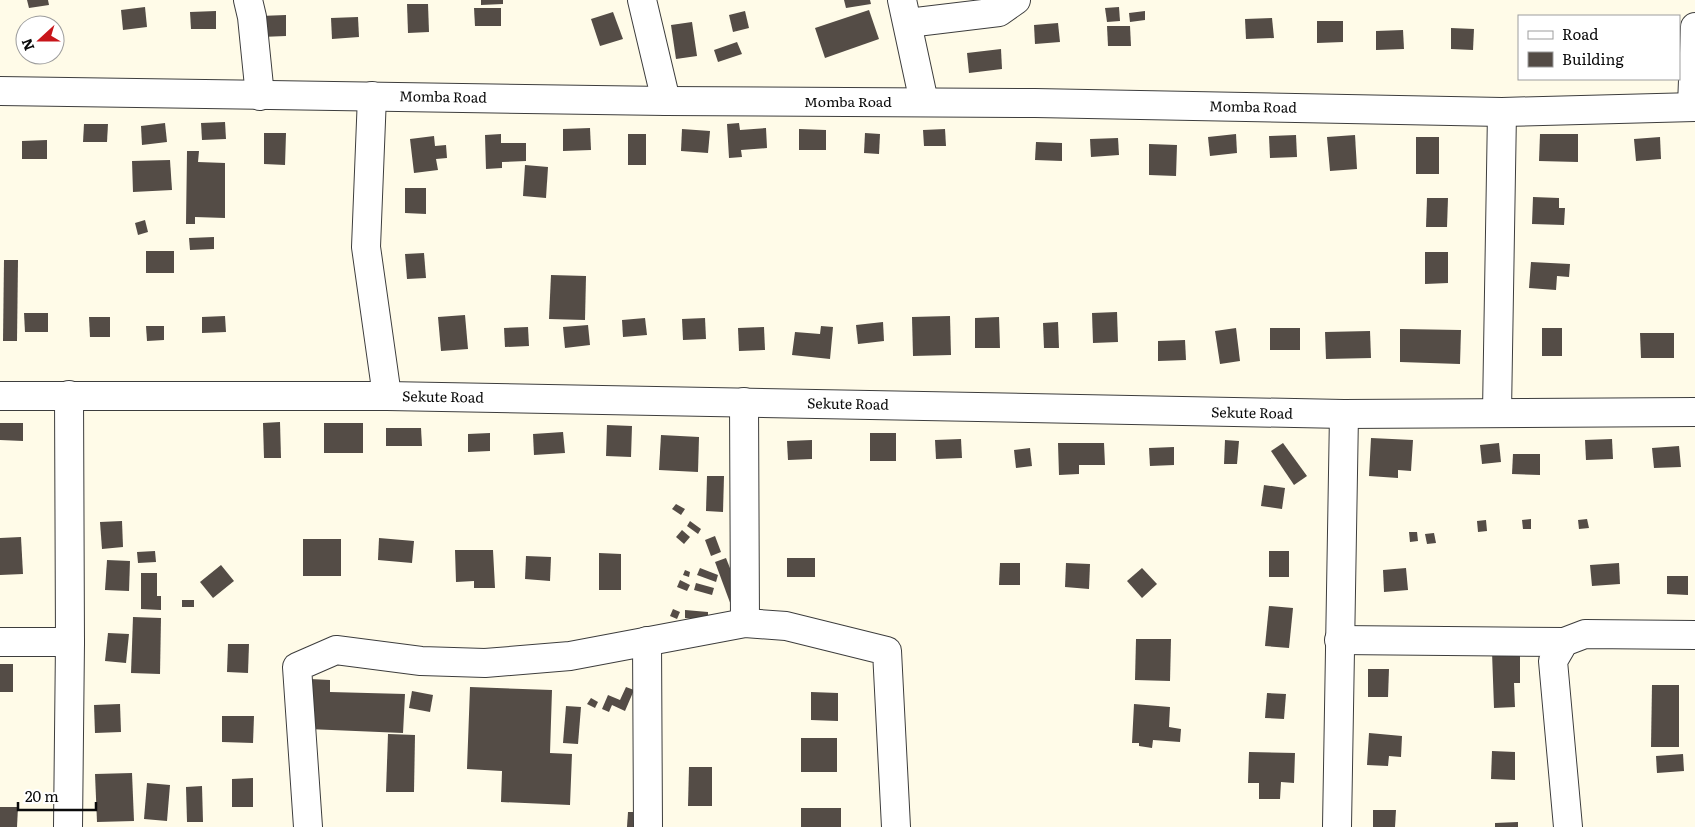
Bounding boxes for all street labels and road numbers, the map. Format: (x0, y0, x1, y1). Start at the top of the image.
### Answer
street label: Momba Road (399, 85, 488, 107)
street label: Momba Road (804, 91, 892, 111)
street label: Momba Road (1209, 95, 1298, 117)
street label: Sekute Road (402, 385, 485, 407)
street label: Sekute Road (807, 392, 890, 414)
street label: Sekute Road (1211, 401, 1294, 423)

